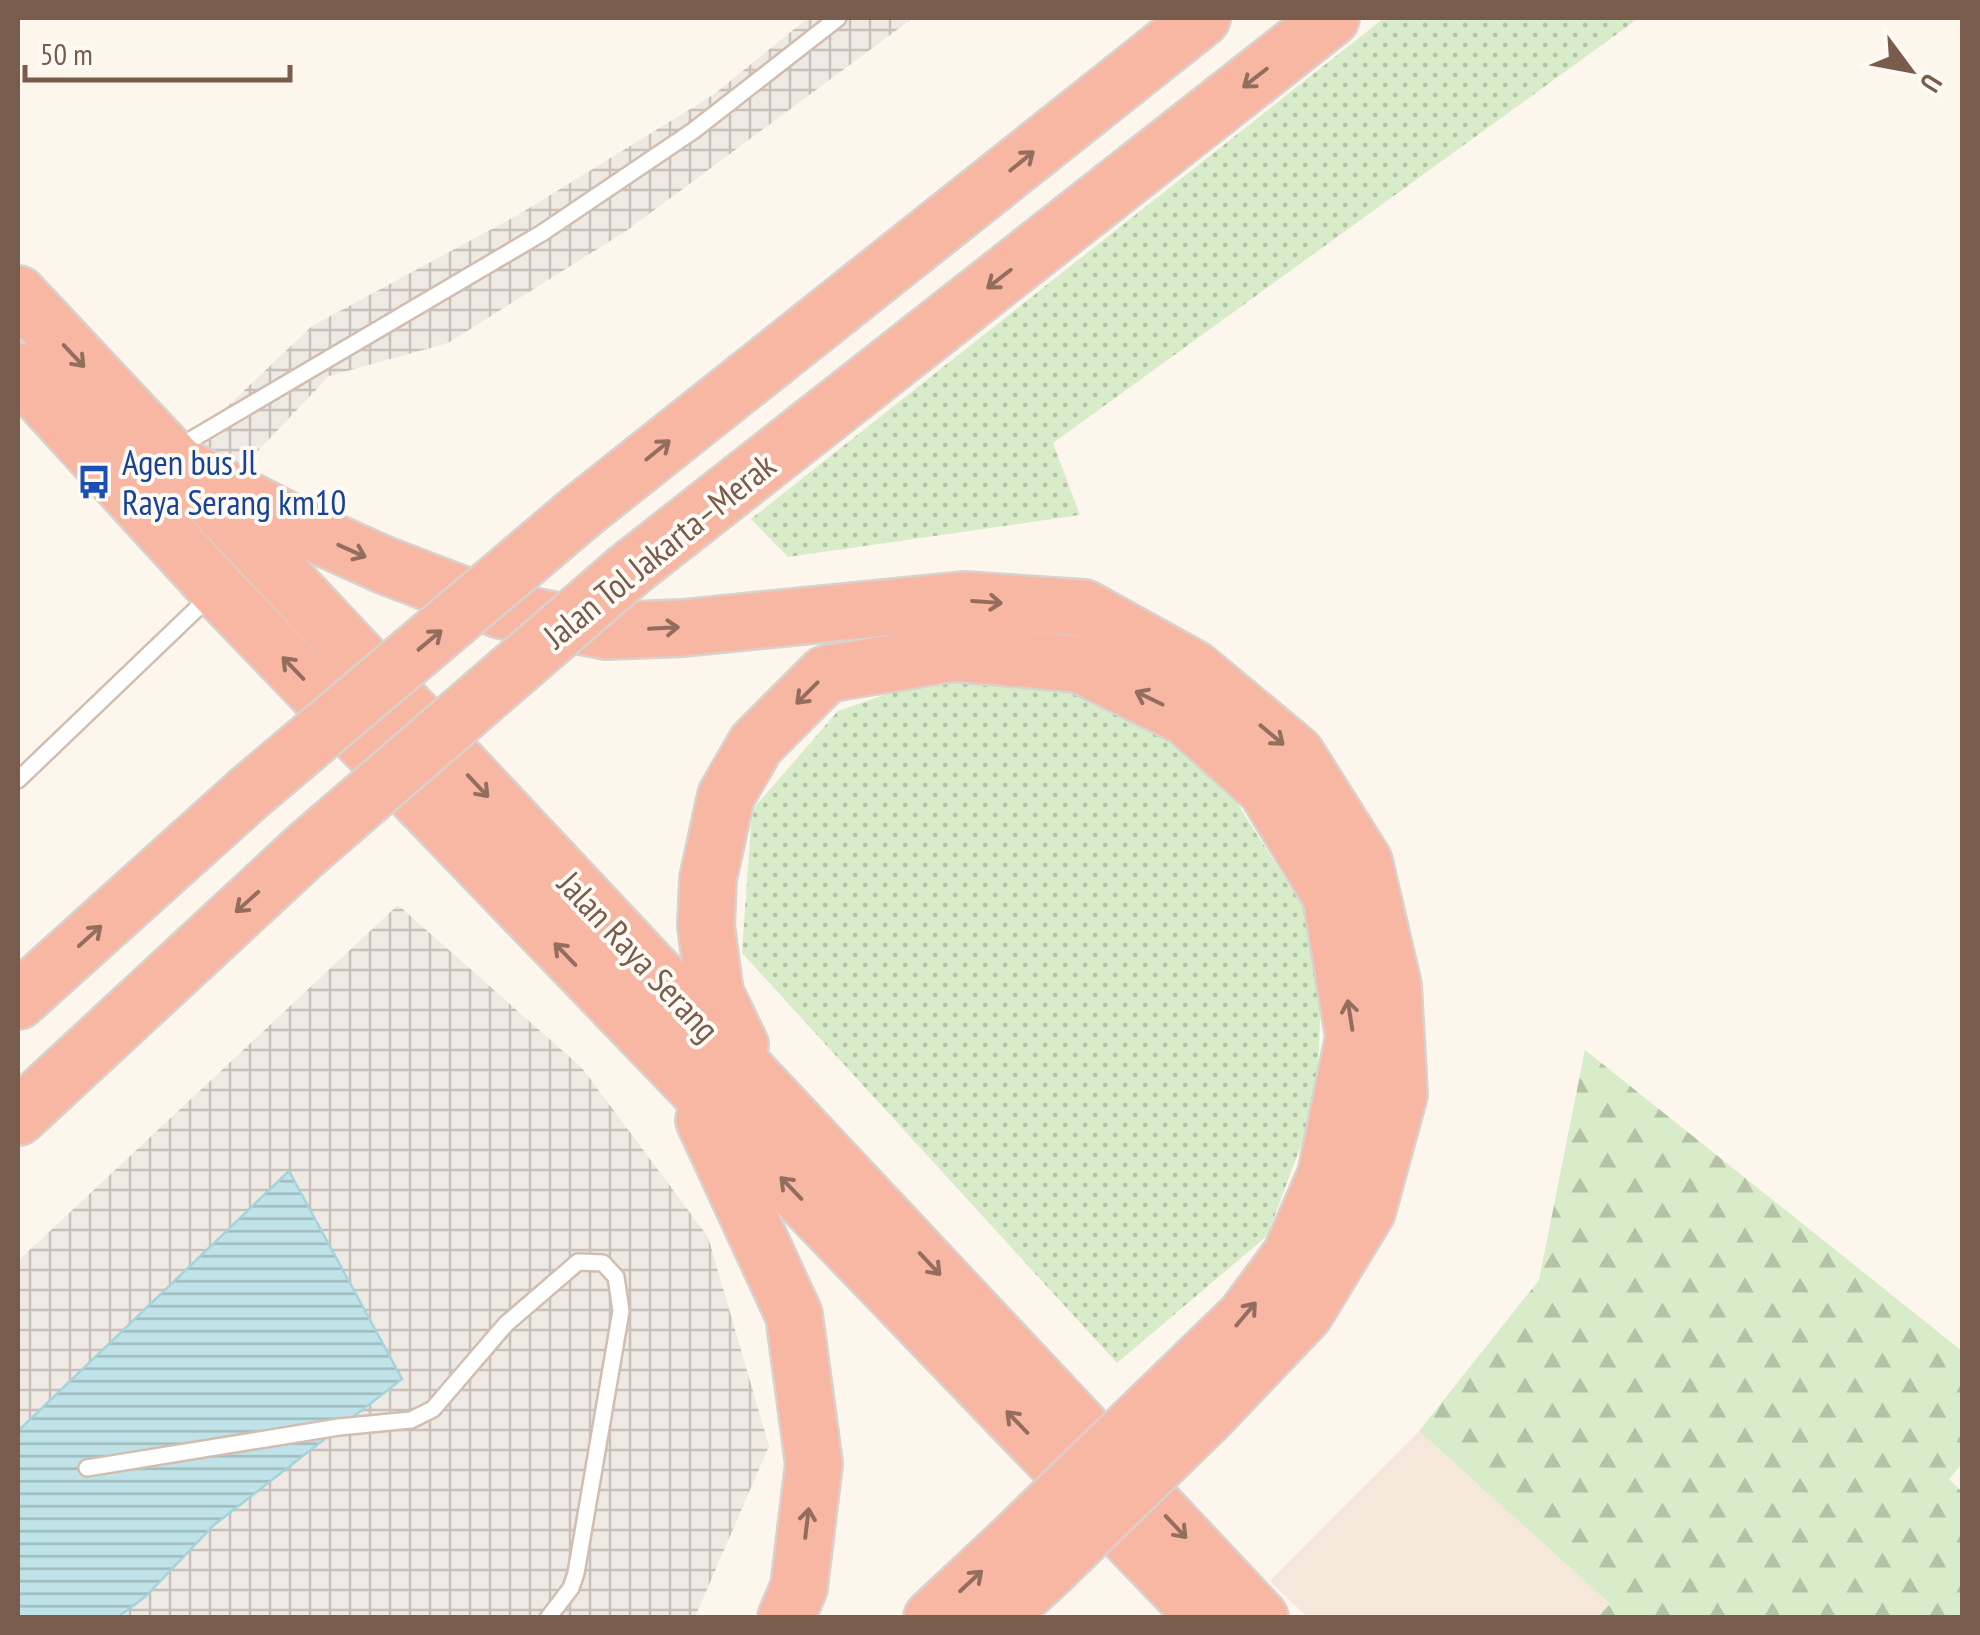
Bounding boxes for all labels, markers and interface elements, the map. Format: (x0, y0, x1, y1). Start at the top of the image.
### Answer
scale bar (25, 20, 290, 82)
north arrow (1860, 20, 1960, 120)
text: 50 m (40, 34, 93, 73)
one-way arrow (1242, 67, 1268, 89)
text: U (1912, 68, 1951, 99)
one-way arrow (1008, 150, 1034, 172)
one-way arrow (987, 268, 1013, 290)
one-way arrow (63, 343, 86, 368)
place label: Agen bus Jl Raya Serang km10 (122, 439, 346, 525)
one-way arrow (644, 440, 671, 461)
street label: Jalan Tol Jakarta–Merak (533, 442, 785, 658)
bus stop icon: Agen bus Jl Raya Serang km10 (75, 463, 113, 501)
one-way arrow (336, 543, 367, 561)
one-way arrow (971, 592, 1003, 611)
one-way arrow (647, 619, 679, 638)
one-way arrow (416, 629, 442, 651)
one-way arrow (282, 656, 305, 681)
one-way arrow (795, 681, 819, 705)
one-way arrow (1134, 688, 1164, 707)
one-way arrow (1259, 724, 1285, 746)
one-way arrow (466, 774, 490, 798)
street label: Jalan Raya Serang (548, 860, 730, 1051)
one-way arrow (235, 890, 260, 913)
one-way arrow (77, 925, 102, 948)
one-way arrow (554, 942, 578, 966)
one-way arrow (1341, 999, 1359, 1031)
one-way arrow (779, 1176, 803, 1201)
one-way arrow (918, 1251, 941, 1276)
one-way arrow (1234, 1302, 1257, 1327)
one-way arrow (1005, 1410, 1029, 1434)
one-way arrow (798, 1508, 817, 1540)
one-way arrow (1164, 1514, 1187, 1539)
one-way arrow (958, 1570, 983, 1593)

